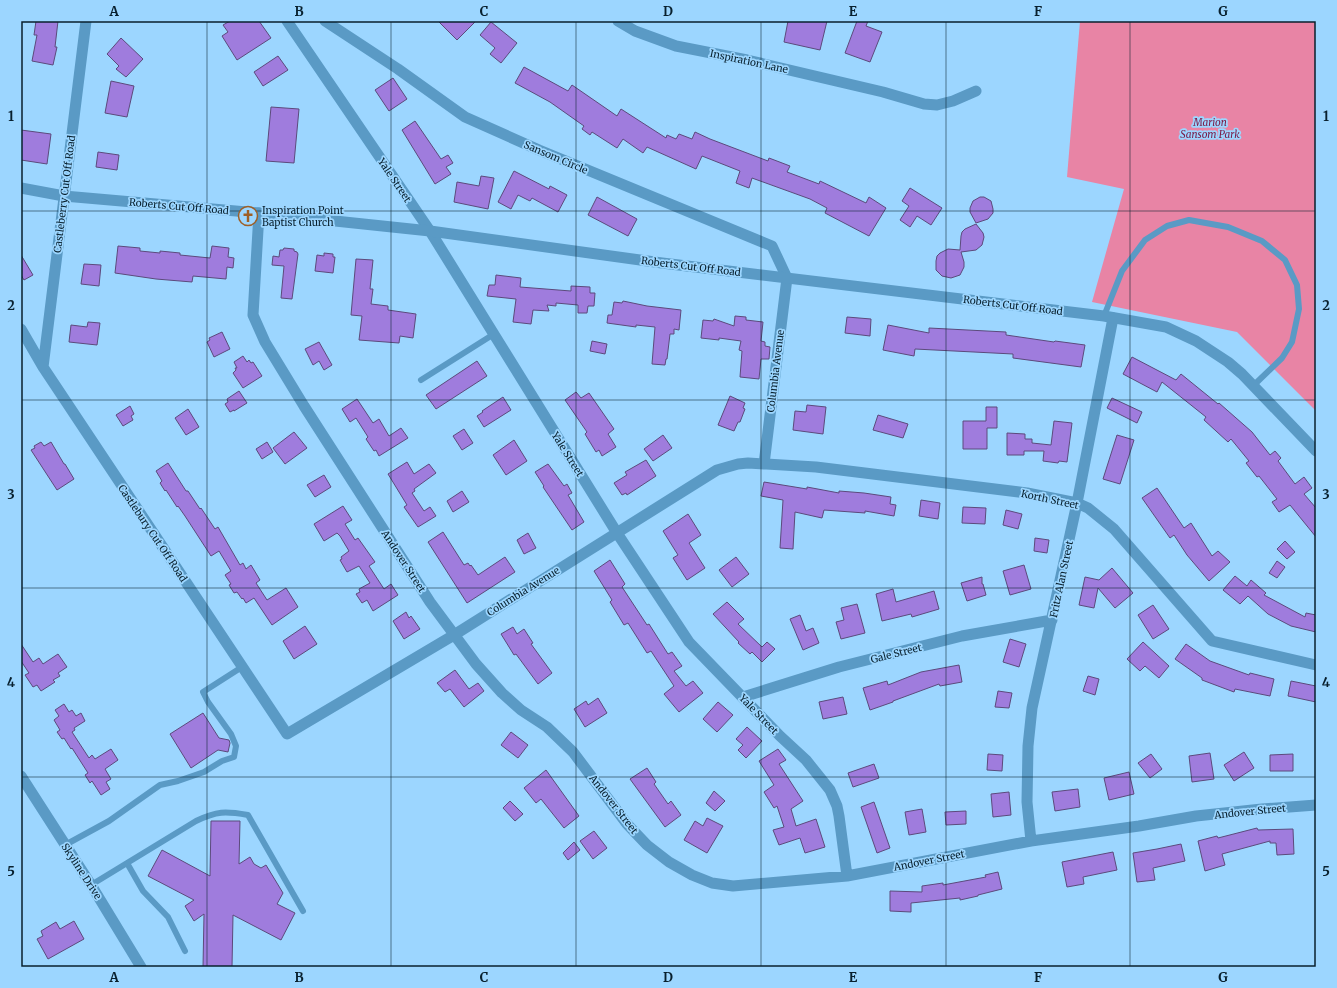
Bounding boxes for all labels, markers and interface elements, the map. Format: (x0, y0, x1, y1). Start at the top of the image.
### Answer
text: A (108, 3, 119, 20)
text: B (294, 3, 304, 20)
text: C (480, 3, 489, 20)
text: D (663, 3, 673, 20)
text: E (849, 3, 858, 20)
text: F (1034, 3, 1042, 20)
text: G (1218, 3, 1228, 20)
street label: Inspiration Lane (709, 47, 789, 76)
text: 1 (8, 108, 14, 125)
text: 1 (1323, 108, 1329, 125)
park label: Marion Sansom Park (1180, 116, 1240, 141)
street label: Castleberry Cut Off Road (51, 135, 78, 254)
street label: Sansom Circle (522, 138, 590, 177)
street label: Yale Street (375, 155, 414, 205)
street label: Roberts Cut Off Road (128, 196, 229, 217)
place label: Inspiration Point Baptist Church (262, 204, 344, 229)
church icon: Inspiration Point Baptist Church (237, 205, 259, 227)
street label: Roberts Cut Off Road (640, 254, 742, 279)
street label: Roberts Cut Off Road (962, 293, 1064, 318)
text: 2 (7, 297, 15, 314)
text: 2 (1322, 297, 1330, 314)
street label: Columbia Avenue (764, 329, 787, 413)
street label: Yale Street (548, 429, 587, 479)
street label: Castlebury Cut Off Road (115, 482, 190, 584)
text: 3 (7, 486, 15, 503)
text: 3 (1322, 486, 1330, 503)
street label: Korth Street (1020, 487, 1080, 512)
street label: Andover Street (378, 527, 429, 595)
street label: Fritz Alan Street (1047, 539, 1076, 619)
street label: Columbia Avenue (485, 564, 562, 619)
street label: Gale Street (869, 641, 923, 666)
text: 4 (7, 674, 16, 691)
text: 4 (1322, 674, 1331, 691)
street label: Yale Street (736, 691, 781, 737)
street label: Andover Street (586, 771, 641, 837)
street label: Andover Street (1213, 801, 1287, 822)
street label: Skyline Drive (59, 841, 105, 902)
street label: Andover Street (892, 847, 966, 874)
text: 5 (7, 863, 15, 880)
text: 5 (1322, 863, 1330, 880)
text: A (108, 969, 119, 986)
text: B (294, 969, 304, 986)
text: C (480, 969, 489, 986)
text: D (663, 969, 673, 986)
text: E (849, 969, 858, 986)
text: F (1034, 969, 1042, 986)
text: G (1218, 969, 1228, 986)

